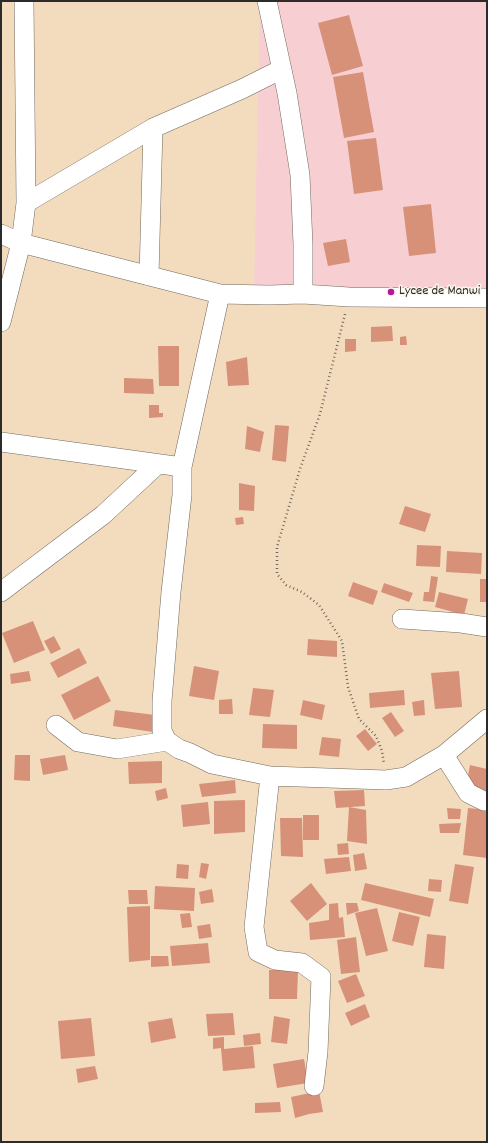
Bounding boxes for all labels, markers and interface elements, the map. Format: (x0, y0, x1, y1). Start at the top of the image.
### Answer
place label: Lycee de Manwi (399, 284, 480, 300)
marker: Lycee de Manwi (386, 287, 396, 297)

